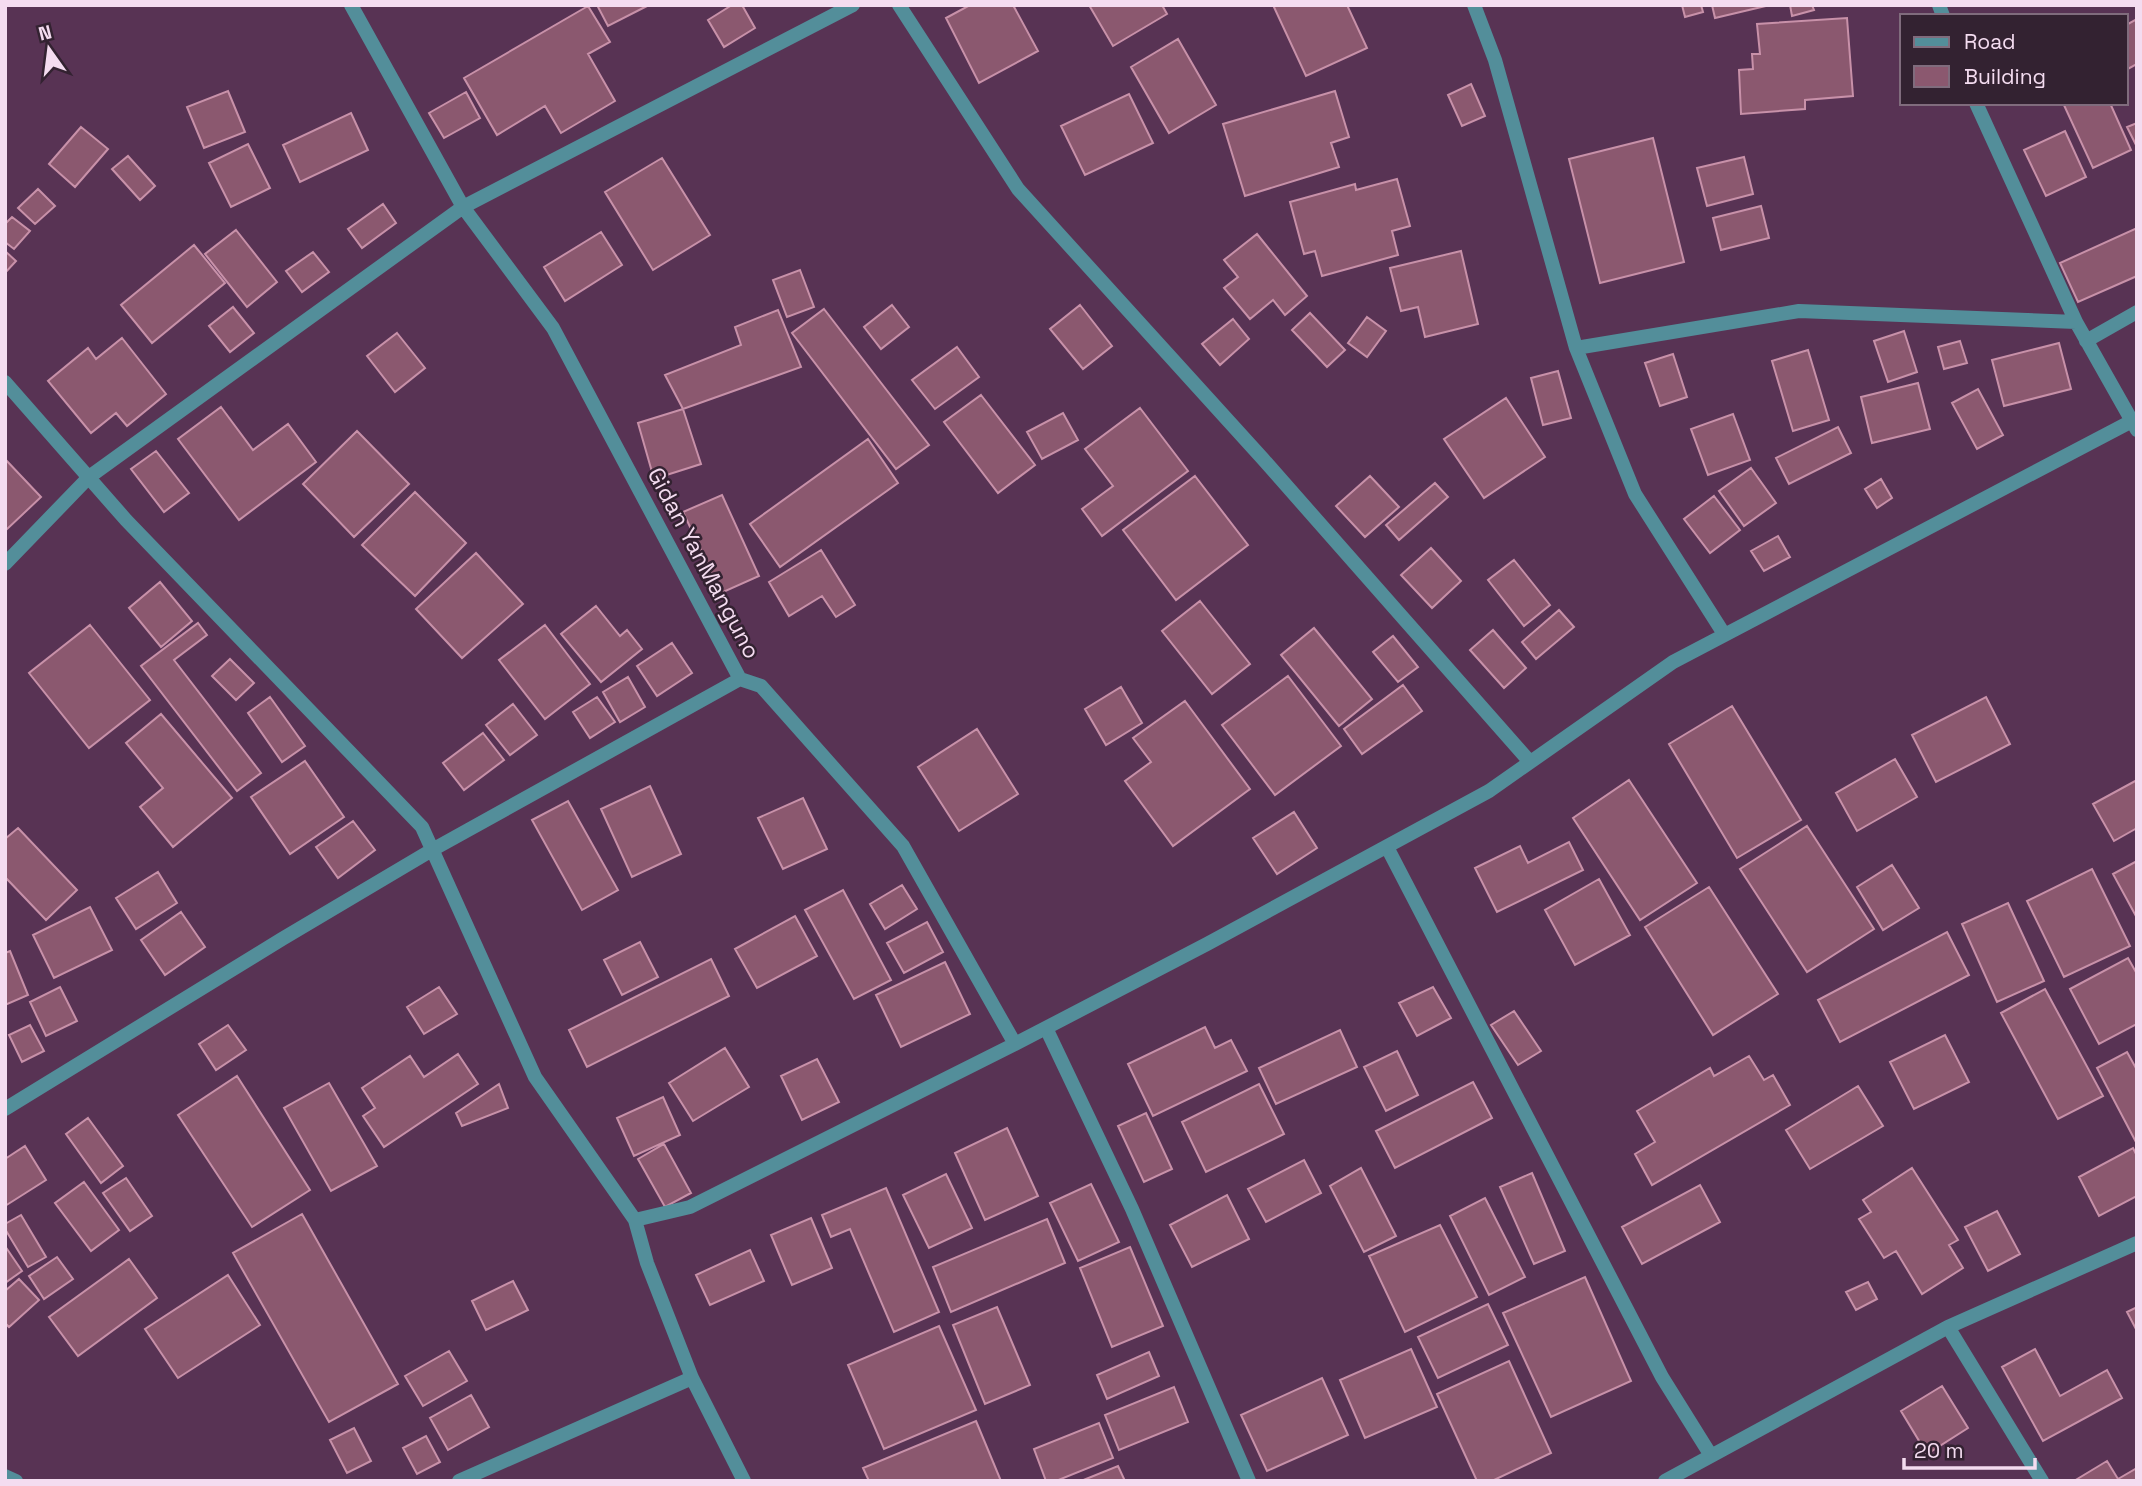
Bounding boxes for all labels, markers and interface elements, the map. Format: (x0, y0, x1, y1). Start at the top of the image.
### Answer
north arrow (14, 14, 84, 84)
legend (1900, 14, 2128, 105)
text: N (36, 19, 54, 47)
text: Road (1964, 28, 2016, 55)
text: Building (1964, 63, 2046, 90)
street label: Gidan YanManguno (641, 462, 767, 664)
scale bar (1904, 1426, 2035, 1470)
text: 20 m (1914, 1437, 1964, 1464)

